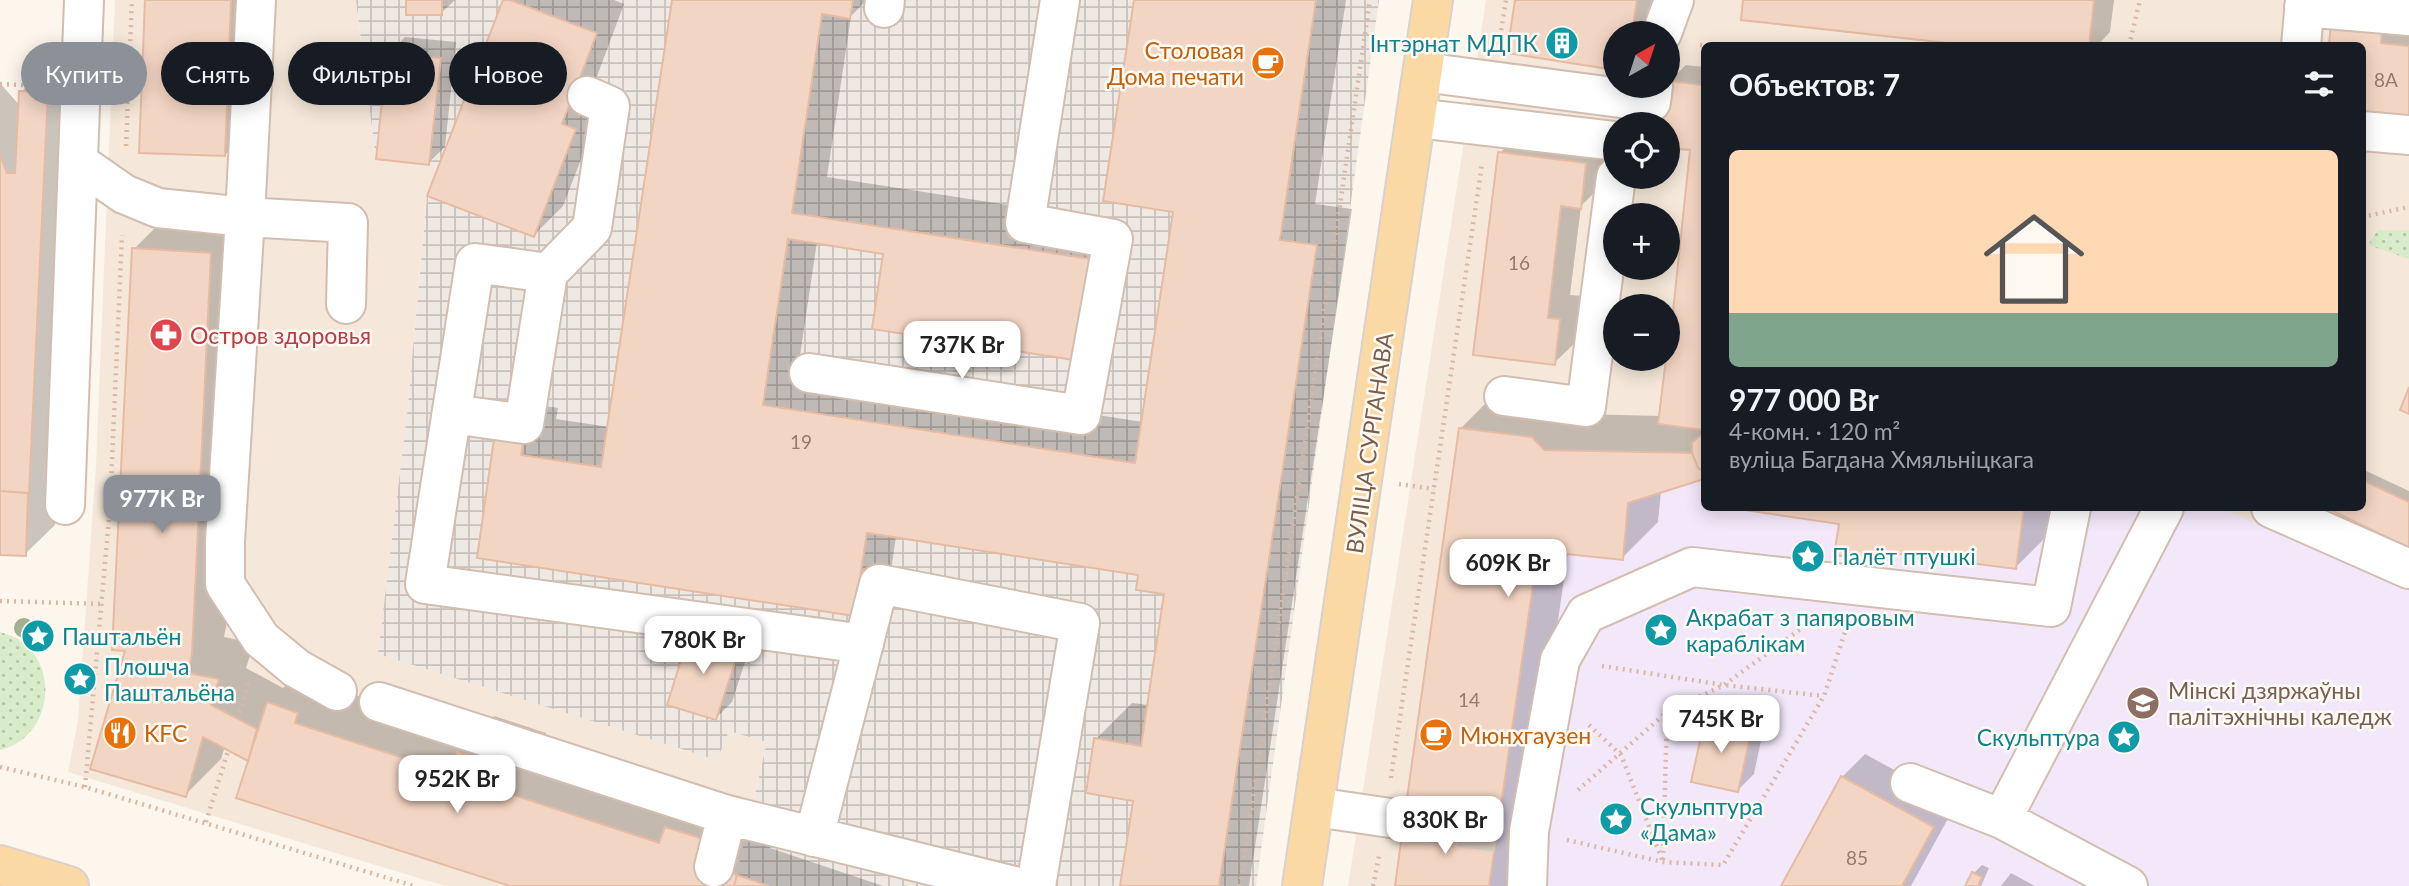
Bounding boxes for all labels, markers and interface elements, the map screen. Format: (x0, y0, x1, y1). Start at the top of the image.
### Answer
north arrow (1603, 21, 1680, 98)
map controls (1603, 21, 1680, 371)
building icon: Інтэрнат МДПК (1543, 24, 1581, 62)
place label: Інтэрнат МДПК (1370, 29, 1539, 57)
place label: Столовая Дома печати (1107, 36, 1244, 90)
chip: Купить (21, 42, 147, 105)
chip: Снять (161, 42, 274, 105)
chip: Фильтры (288, 42, 435, 105)
chip: Новое (449, 42, 567, 105)
cafe icon: Столовая Дома печати (1249, 44, 1287, 82)
icon: filters (2300, 65, 2338, 103)
text: Объектов: 7 (1729, 66, 1900, 102)
house number: 8А (2374, 68, 2398, 91)
button: locate (1603, 112, 1680, 189)
icon: home (1971, 196, 2097, 322)
button: + (1603, 203, 1680, 280)
house number: 16 (1508, 251, 1530, 274)
button: − (1603, 294, 1680, 371)
pharmacy icon: Остров здоровья (147, 316, 185, 354)
place label: Остров здоровья (190, 321, 371, 349)
pin: 737K Br (897, 322, 1027, 381)
text: 737K Br (920, 330, 1004, 358)
street label: ВУЛІЦА СУРГАНАВА (1340, 330, 1398, 555)
text: 977 000 Br (1729, 381, 1879, 417)
text: 4-комн. · 120 m² (1729, 417, 1900, 445)
house number: 19 (790, 430, 812, 453)
text: вуліца Багдана Хмяльніцкага (1729, 445, 2034, 473)
pin: 977K Br (97, 476, 227, 535)
text: 977K Br (120, 484, 204, 512)
place icon: Палёт птушкі (1789, 537, 1827, 575)
pin: 609K Br (1443, 540, 1573, 599)
place label: Палёт птушкі (1832, 542, 1976, 570)
text: 609K Br (1466, 548, 1550, 576)
place label: Акрабат з папяровым караблікам (1686, 603, 1915, 657)
place icon: Акрабат з папяровым караблікам (1642, 611, 1680, 649)
pin: 780K Br (638, 616, 768, 676)
place icon: Паштальён (19, 617, 57, 655)
place label: Паштальён (62, 622, 181, 650)
text: 780K Br (661, 625, 745, 653)
place label: Плошча Паштальёна (104, 652, 235, 706)
place icon: Плошча Паштальёна (61, 660, 99, 698)
place label: Мінскі дзяржаўны палітэхнічны каледж (2168, 676, 2392, 730)
school or university icon: Мінскі дзяржаўны палітэхнічны каледж (2124, 684, 2162, 722)
house number: 14 (1458, 688, 1480, 711)
pin: 745K Br (1656, 696, 1786, 755)
text: 745K Br (1679, 704, 1763, 732)
restaurant icon: KFC (101, 714, 139, 752)
cafe icon: Мюнхгаузен (1417, 716, 1455, 754)
place icon: Скульптура (2105, 718, 2143, 756)
place label: KFC (144, 719, 187, 747)
place label: Мюнхгаузен (1460, 721, 1591, 749)
place label: Скульптура (1977, 723, 2100, 751)
pin: 952K Br (392, 756, 522, 815)
text: 952K Br (415, 764, 499, 792)
place label: Скульптура «Дама» (1640, 792, 1763, 846)
pin: 830K Br (1380, 796, 1510, 856)
place icon: Скульптура «Дама» (1597, 800, 1635, 838)
text: 830K Br (1403, 805, 1487, 833)
house number: 85 (1846, 846, 1868, 869)

